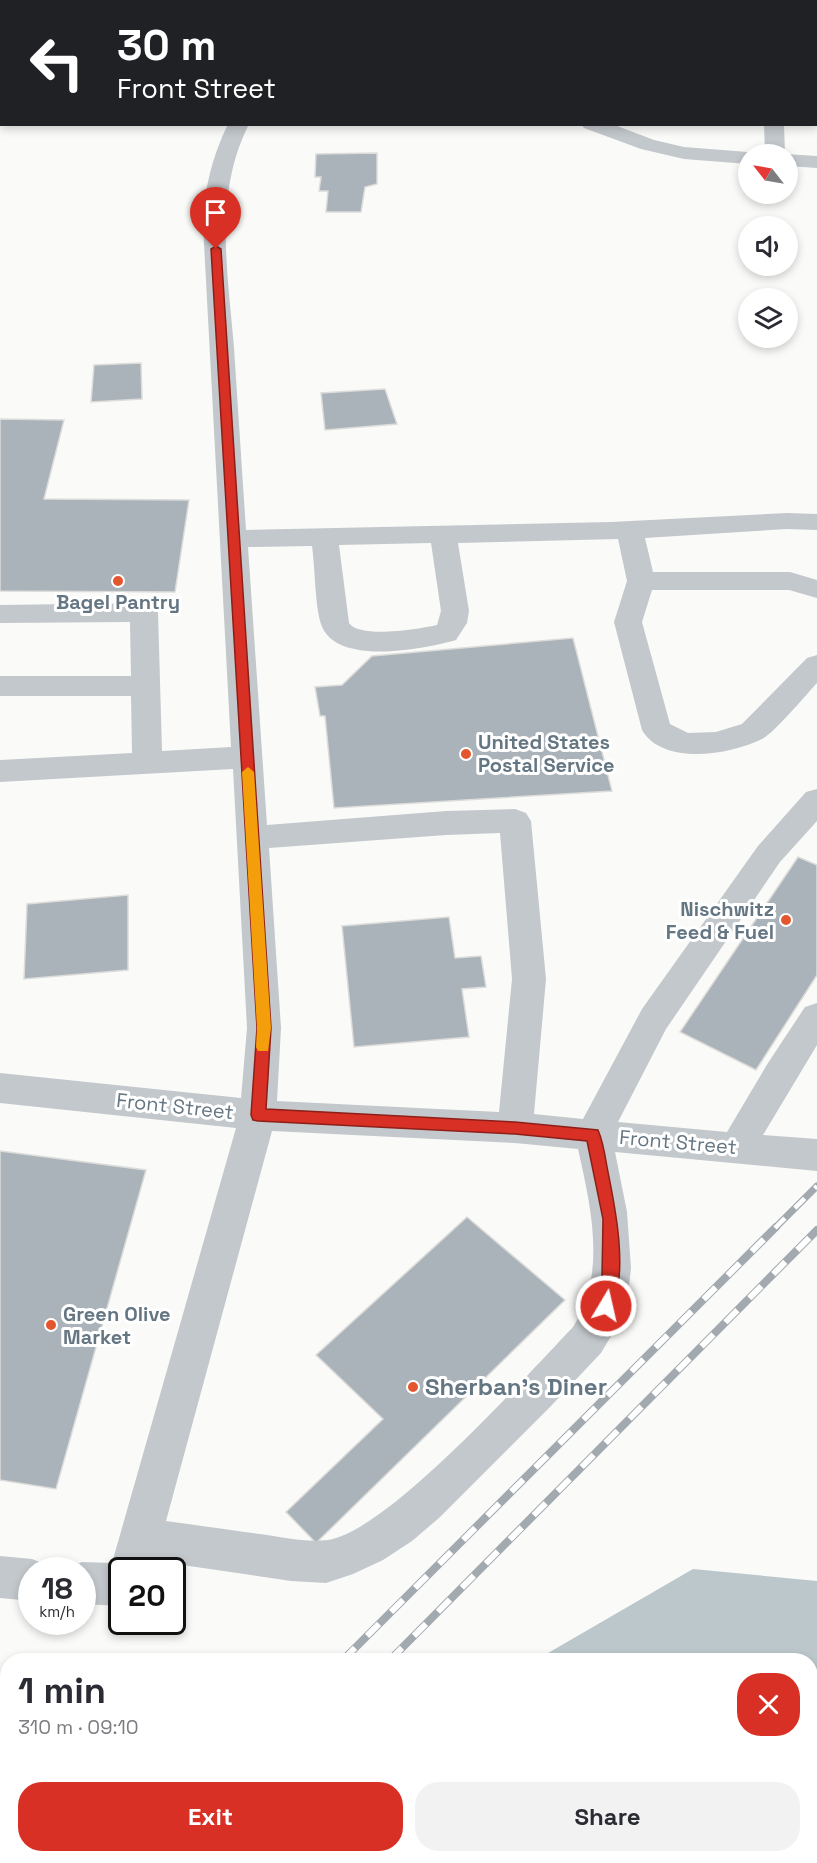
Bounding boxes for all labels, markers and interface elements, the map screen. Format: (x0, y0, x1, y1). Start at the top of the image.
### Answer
text: 30 m (117, 19, 216, 72)
icon: left (18, 24, 96, 102)
text: Front Street (117, 71, 276, 106)
north arrow (738, 144, 798, 204)
map controls (738, 144, 798, 348)
pin (190, 187, 241, 249)
icon: arrive (199, 196, 232, 229)
button: sound (738, 216, 798, 276)
button: layers (738, 288, 798, 348)
marker: Bagel Pantry (111, 574, 125, 588)
place label: Bagel Pantry (56, 589, 180, 615)
place label: United States Postal Service (478, 729, 615, 778)
marker: United States Postal Service (459, 747, 473, 761)
place label: Nischwitz Feed & Fuel (666, 896, 774, 945)
marker: Nischwitz Feed & Fuel (779, 913, 793, 927)
street label: Front Street (115, 1087, 235, 1125)
street label: Front Street (618, 1124, 738, 1160)
position arrow (574, 1274, 638, 1338)
place label: Green Olive Market (63, 1301, 171, 1350)
marker: Green Olive Market (44, 1318, 58, 1332)
place label: Sherban's Diner (425, 1371, 607, 1402)
marker: Sherban's Diner (406, 1380, 420, 1394)
speed limit sign: 20 (108, 1557, 186, 1635)
text: 18 (41, 1569, 73, 1608)
text: km/h (39, 1602, 75, 1621)
text: 1 min (18, 1668, 106, 1714)
button: close (737, 1673, 800, 1736)
text: 310 m · 09:10 (18, 1714, 139, 1740)
button: Exit (18, 1782, 403, 1851)
button: Share (415, 1782, 800, 1851)

